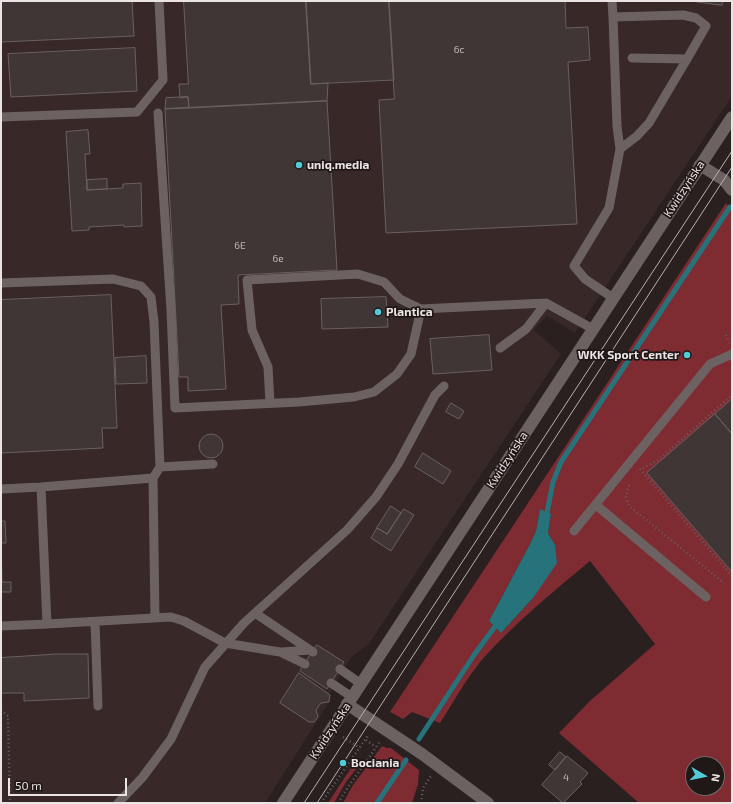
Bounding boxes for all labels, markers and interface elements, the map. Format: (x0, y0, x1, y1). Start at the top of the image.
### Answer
house number: 6c (454, 44, 464, 56)
place label: uniq.media (307, 158, 369, 172)
street label: Kwidzyńska (660, 158, 708, 220)
marker: uniq.media (294, 160, 304, 170)
house number: 6E (234, 240, 246, 252)
house number: 6e (272, 253, 284, 265)
place label: Plantica (386, 305, 433, 319)
marker: Plantica (373, 307, 383, 317)
place label: WKK Sport Center (578, 348, 679, 362)
marker: WKK Sport Center (682, 350, 692, 360)
street label: Kwidzyńska (483, 429, 531, 491)
street label: Kwidzyńska (306, 700, 354, 762)
place label: Bociania (351, 756, 399, 770)
north arrow (685, 756, 725, 796)
marker: Bociania (338, 758, 348, 768)
scale bar (10, 770, 129, 796)
house number: 4 (563, 772, 569, 784)
text: N (709, 773, 723, 783)
text: 50 m (15, 778, 42, 792)

